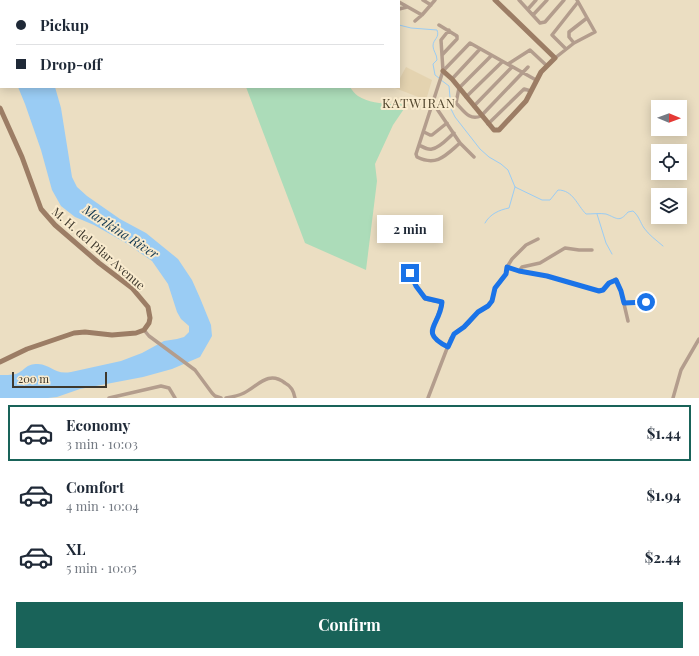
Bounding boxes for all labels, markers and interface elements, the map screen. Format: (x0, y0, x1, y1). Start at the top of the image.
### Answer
text: Pickup (40, 15, 89, 35)
text: Drop-off (40, 54, 102, 74)
district label: KATWIRAN (382, 94, 456, 111)
north arrow (651, 100, 687, 136)
map controls (651, 100, 687, 224)
button: locate (651, 144, 687, 180)
button: layers (651, 188, 687, 224)
water label: Marikina River (79, 200, 162, 262)
street label: M. H. del Pilar Avenue (49, 203, 149, 293)
callout: 2 min (377, 215, 443, 243)
text: 2 min (393, 220, 427, 237)
route end (401, 264, 419, 282)
route start (637, 293, 655, 311)
scale bar (12, 370, 107, 389)
text: 200 m (18, 371, 49, 386)
icon: car (18, 415, 54, 451)
text: Economy (66, 415, 130, 435)
text: $1.44 (647, 423, 681, 443)
text: 3 min · 10:03 (66, 435, 138, 452)
icon: car (18, 477, 54, 513)
text: Comfort (66, 477, 124, 497)
text: $1.94 (646, 485, 681, 505)
text: 4 min · 10:04 (66, 497, 139, 514)
icon: car (18, 539, 54, 575)
text: XL (66, 539, 86, 559)
text: $2.44 (645, 547, 681, 567)
text: 5 min · 10:05 (66, 559, 137, 576)
button: Confirm (16, 602, 683, 648)

